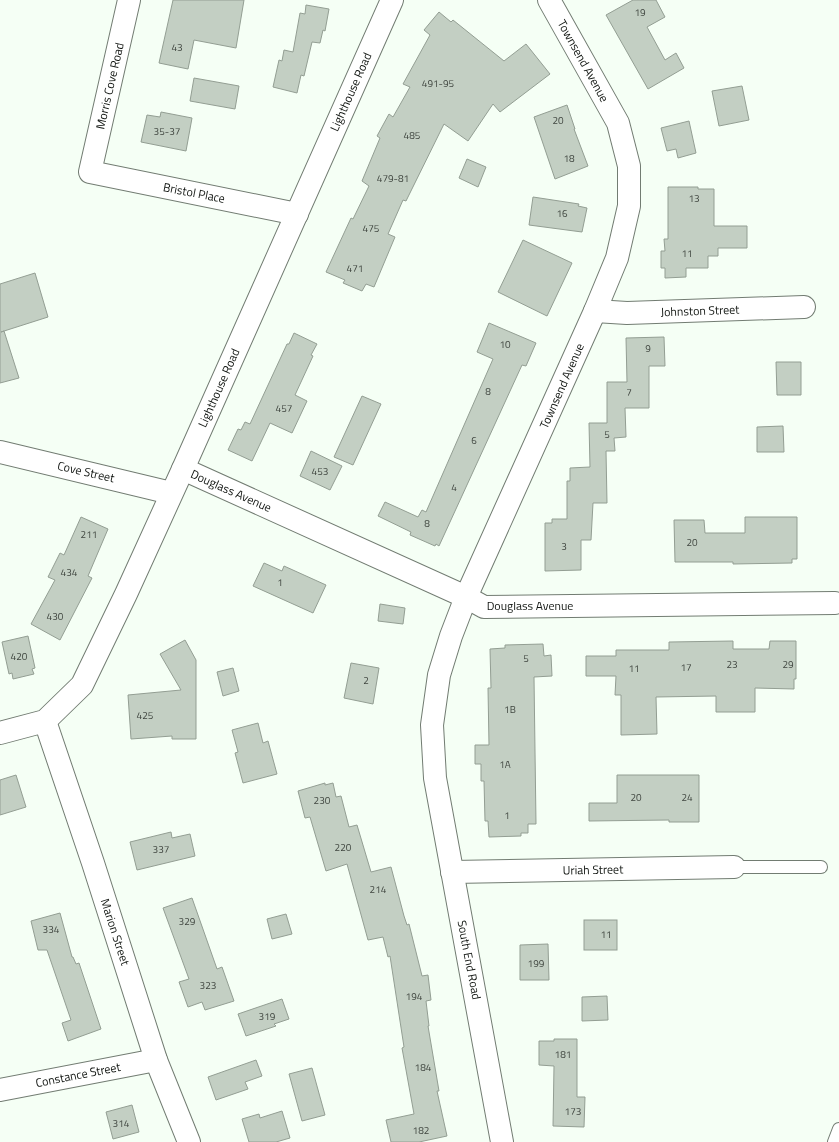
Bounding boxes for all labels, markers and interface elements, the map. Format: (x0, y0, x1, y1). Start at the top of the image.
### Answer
house number: 19 (634, 5, 646, 20)
street label: Townsend Avenue (553, 16, 614, 105)
house number: 43 (171, 40, 183, 55)
street label: Morris Cove Road (90, 41, 129, 131)
street label: Lighthouse Road (325, 49, 376, 134)
house number: 491-95 (422, 76, 455, 91)
house number: 20 (552, 113, 564, 128)
house number: 35-37 (154, 124, 180, 139)
house number: 485 (404, 128, 421, 143)
house number: 18 (563, 151, 575, 166)
house number: 479-81 (377, 171, 409, 186)
street label: Bristol Place (161, 177, 227, 208)
house number: 13 (688, 191, 700, 206)
house number: 16 (556, 206, 568, 221)
house number: 475 (363, 221, 380, 236)
house number: 11 (681, 246, 693, 261)
house number: 471 (347, 261, 363, 276)
street label: Johnston Street (660, 300, 740, 321)
house number: 10 (499, 337, 511, 352)
street label: Townsend Avenue (534, 340, 589, 432)
house number: 9 (645, 341, 651, 356)
street label: Lighthouse Road (193, 345, 244, 430)
house number: 8 (485, 384, 491, 399)
house number: 7 (626, 385, 632, 400)
house number: 457 (276, 401, 292, 416)
house number: 5 (604, 427, 610, 442)
house number: 6 (471, 433, 477, 448)
street label: Cove Street (56, 456, 117, 487)
street label: Douglass Avenue (188, 464, 275, 517)
house number: 453 (312, 464, 328, 479)
house number: 4 (451, 480, 457, 495)
house number: 8 (424, 516, 430, 531)
house number: 211 (81, 527, 97, 542)
house number: 20 (686, 535, 698, 550)
house number: 3 (561, 539, 567, 554)
house number: 434 (61, 565, 78, 580)
house number: 1 (277, 575, 283, 590)
street label: Douglass Avenue (487, 596, 573, 615)
house number: 430 (47, 609, 64, 624)
house number: 420 (11, 649, 28, 664)
house number: 5 (523, 651, 529, 666)
house number: 23 (726, 657, 738, 672)
house number: 29 (782, 657, 794, 672)
house number: 17 (680, 660, 692, 675)
house number: 11 (628, 661, 640, 676)
house number: 2 (363, 673, 369, 688)
house number: 1B (504, 702, 516, 717)
house number: 425 (137, 708, 154, 723)
house number: 1A (499, 757, 511, 772)
house number: 20 (630, 790, 642, 805)
house number: 24 (681, 790, 693, 805)
house number: 230 (314, 793, 331, 808)
house number: 1 (504, 808, 510, 823)
house number: 220 (335, 840, 352, 855)
house number: 337 (153, 842, 169, 857)
street label: Uriah Street (563, 859, 624, 880)
house number: 214 (370, 882, 387, 897)
street label: Marion Street (96, 896, 135, 968)
house number: 329 (179, 914, 196, 929)
street label: South End Road (452, 919, 487, 1001)
house number: 334 (43, 922, 60, 937)
house number: 11 (600, 927, 612, 942)
house number: 199 (528, 956, 545, 971)
house number: 323 (200, 978, 216, 993)
house number: 194 (406, 989, 423, 1004)
house number: 319 (259, 1009, 276, 1024)
house number: 181 (555, 1047, 571, 1062)
street label: Constance Street (34, 1057, 123, 1092)
house number: 184 (415, 1060, 432, 1075)
house number: 173 (565, 1104, 581, 1119)
house number: 314 (113, 1116, 130, 1131)
house number: 182 (413, 1123, 429, 1138)

